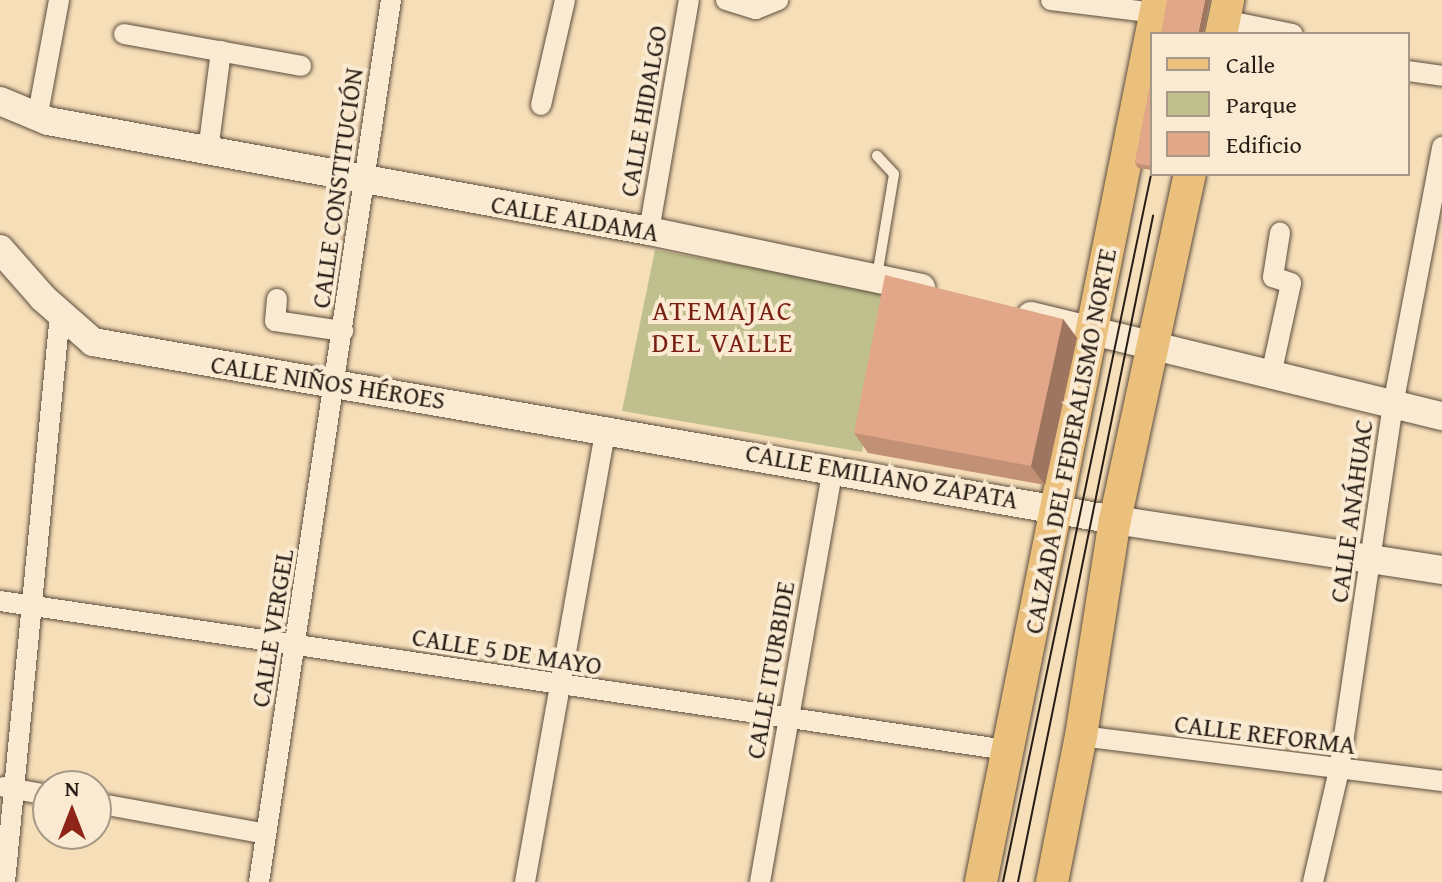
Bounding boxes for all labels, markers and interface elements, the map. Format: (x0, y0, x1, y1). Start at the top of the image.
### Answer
street label: CALLE HIDALGO (613, 23, 673, 199)
legend (1150, 32, 1410, 176)
text: Calle (1226, 47, 1275, 82)
street label: CALLE CONSTITUCIÓN (305, 66, 369, 310)
text: Parque (1226, 87, 1297, 122)
text: Edificio (1226, 127, 1302, 162)
street label: CALLE ALDAMA (489, 188, 661, 248)
street label: CALZADA DEL FEDERALISMO NORTE (1017, 246, 1123, 636)
district label: ATEMAJAC DEL VALLE (651, 293, 795, 359)
street label: CALLE NIÑOS HÉROES (209, 348, 447, 416)
street label: CALLE ANÁHUAC (1323, 417, 1379, 605)
street label: CALLE EMILIANO ZAPATA (743, 437, 1021, 515)
street label: CALLE VERGEL (244, 547, 300, 709)
street label: CALLE ITURBIDE (739, 579, 801, 761)
street label: CALLE 5 DE MAYO (410, 621, 604, 681)
street label: CALLE REFORMA (1173, 707, 1357, 761)
north arrow (32, 770, 112, 850)
text: N (65, 772, 79, 804)

